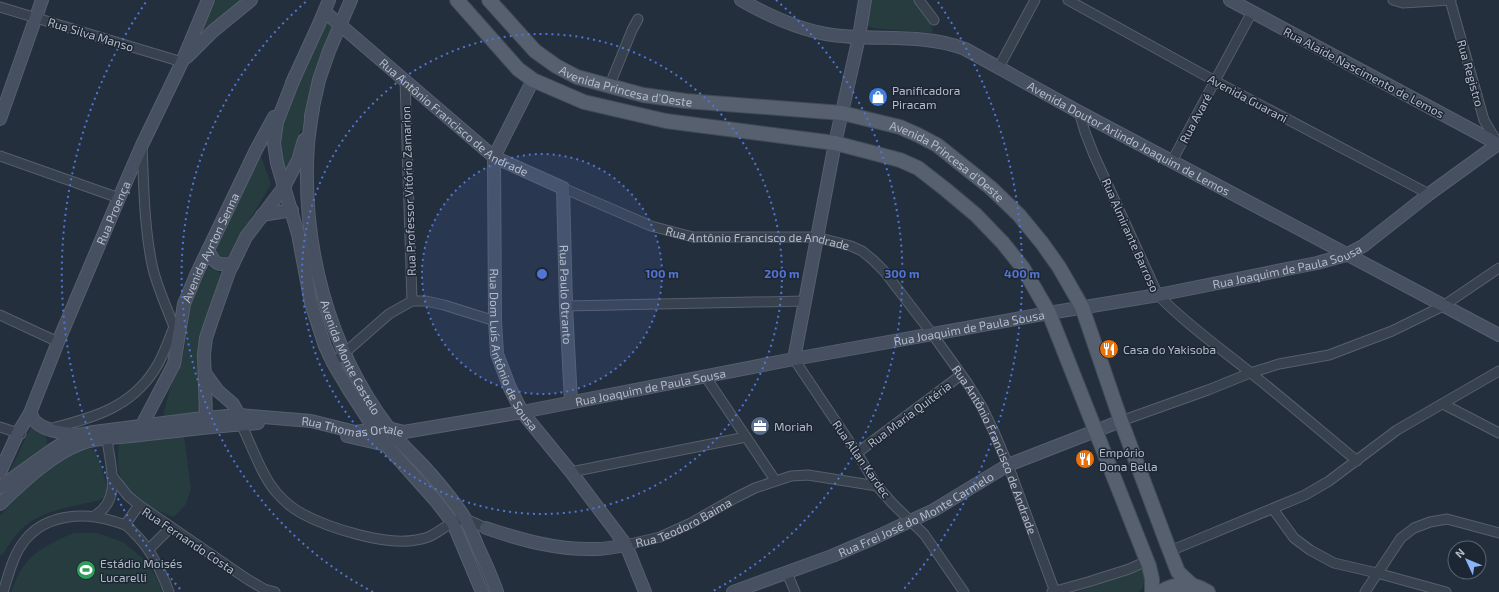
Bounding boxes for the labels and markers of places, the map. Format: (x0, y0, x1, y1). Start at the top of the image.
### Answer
place label: Panificadora Piracam (892, 83, 960, 111)
shop icon: Panificadora Piracam (867, 86, 889, 108)
centre of rings (535, 267, 549, 281)
restaurant icon: Casa do Yakisoba (1098, 338, 1120, 360)
place label: Casa do Yakisoba (1123, 342, 1216, 356)
office icon: Moriah (749, 415, 771, 437)
place label: Moriah (774, 419, 813, 433)
place label: Empório Dona Bella (1099, 445, 1158, 473)
restaurant icon: Empório Dona Bella (1074, 448, 1096, 470)
place label: Estádio Moisés Lucarelli (100, 556, 182, 584)
sports icon: Estádio Moisés Lucarelli (75, 559, 97, 581)

